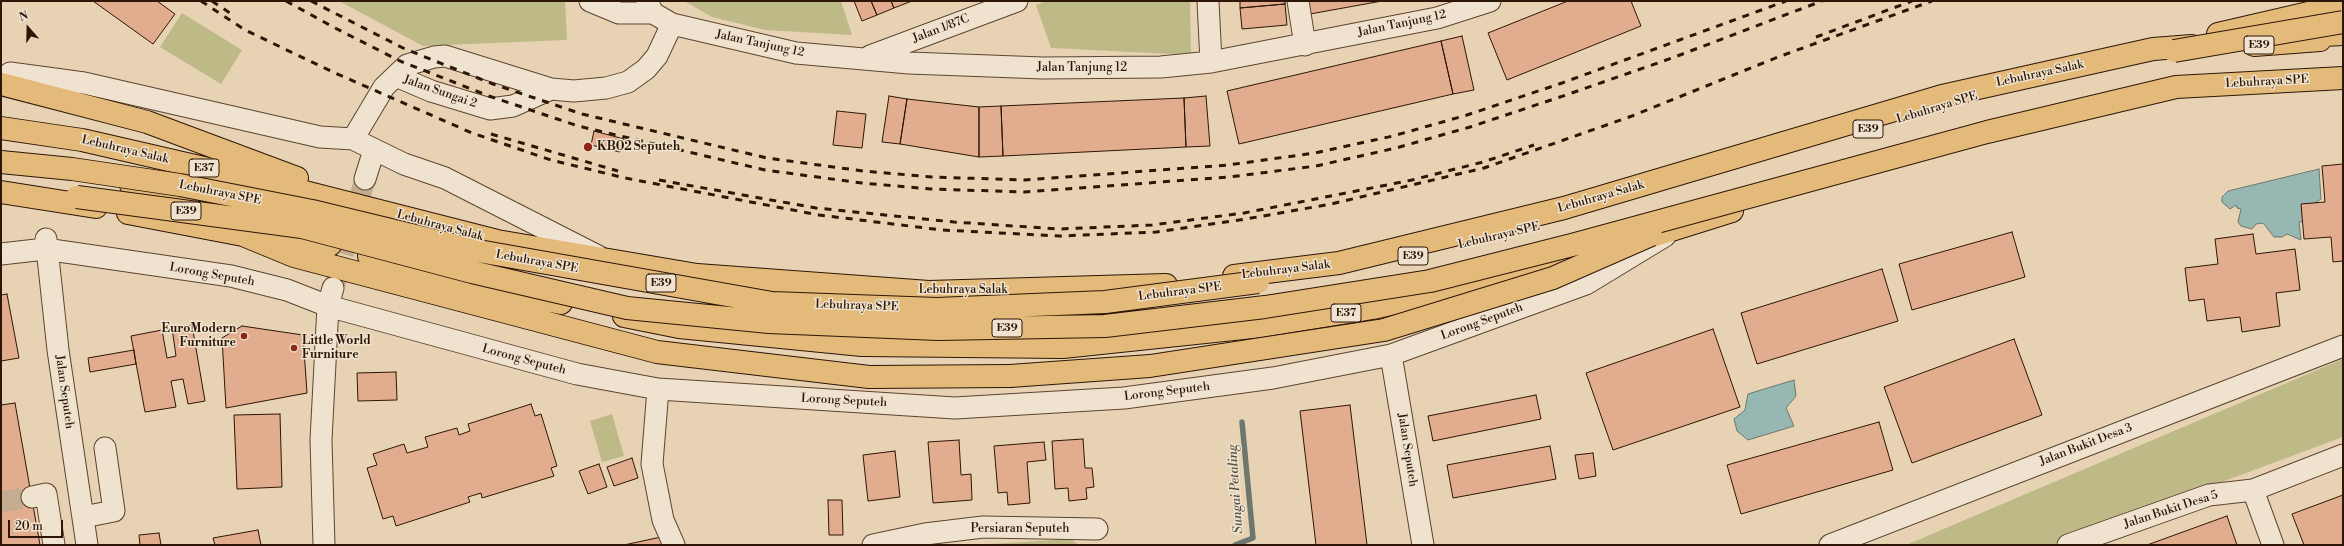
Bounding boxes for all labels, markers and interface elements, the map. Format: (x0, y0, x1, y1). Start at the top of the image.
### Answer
north arrow (8, 8, 48, 48)
street label: Jalan Tanjung 12 (1356, 8, 1448, 40)
text: N (17, 9, 30, 25)
street label: Jalan 1/87C (911, 12, 971, 46)
street label: Jalan Tanjung 12 (714, 28, 806, 60)
road number: E39 (2244, 36, 2274, 54)
street label: Lebuhraya Salak (1995, 58, 2085, 90)
street label: Jalan Tanjung 12 (1037, 61, 1127, 75)
street label: Jalan Sungai 2 (401, 73, 479, 111)
street label: Lebuhraya SPE (2225, 73, 2309, 91)
street label: Lebuhraya SPE (1895, 89, 1979, 127)
road number: E39 (1853, 120, 1883, 138)
street label: Lebuhraya Salak (80, 133, 170, 167)
place label: KB02 Seputeh (597, 140, 680, 154)
marker: KB02 Seputeh (582, 141, 594, 153)
road number: E37 (189, 159, 219, 177)
street label: Lebuhraya SPE (178, 178, 262, 208)
street label: Lebuhraya Salak (1556, 178, 1646, 216)
road number: E39 (171, 202, 201, 220)
street label: Lebuhraya Salak (395, 208, 485, 244)
street label: Lebuhraya SPE (1457, 220, 1541, 252)
road number: E39 (1398, 247, 1428, 265)
street label: Lebuhraya SPE (495, 248, 579, 276)
street label: Lebuhraya Salak (1241, 257, 1331, 283)
street label: Lorong Seputeh (168, 260, 256, 290)
road number: E39 (646, 274, 676, 292)
street label: Lebuhraya SPE (1138, 280, 1222, 304)
street label: Lebuhraya Salak (918, 283, 1008, 297)
street label: Lebuhraya SPE (815, 297, 899, 315)
street label: Lorong Seputeh (1439, 300, 1525, 344)
road number: E37 (1331, 304, 1361, 322)
road number: E39 (992, 319, 1022, 337)
place label: EuroModern Furniture (162, 322, 236, 350)
marker: EuroModern Furniture (239, 331, 249, 341)
place label: Little World Furniture (302, 334, 371, 362)
street label: Lorong Seputeh (480, 342, 568, 378)
marker: Little World Furniture (289, 343, 299, 353)
street label: Jalan Seputeh (52, 354, 76, 430)
street label: Lorong Seputeh (1123, 380, 1211, 404)
street label: Lorong Seputeh (800, 392, 888, 410)
street label: Jalan Seputeh (1394, 412, 1420, 488)
street label: Jalan Bukit Desa 3 (2038, 421, 2134, 469)
water label: Sungai Petaling (1225, 444, 1247, 534)
street label: Jalan Bukit Desa 5 (2122, 488, 2220, 532)
scale bar (10, 512, 65, 538)
text: 20 m (15, 519, 43, 534)
street label: Persiaran Seputeh (971, 522, 1069, 536)

